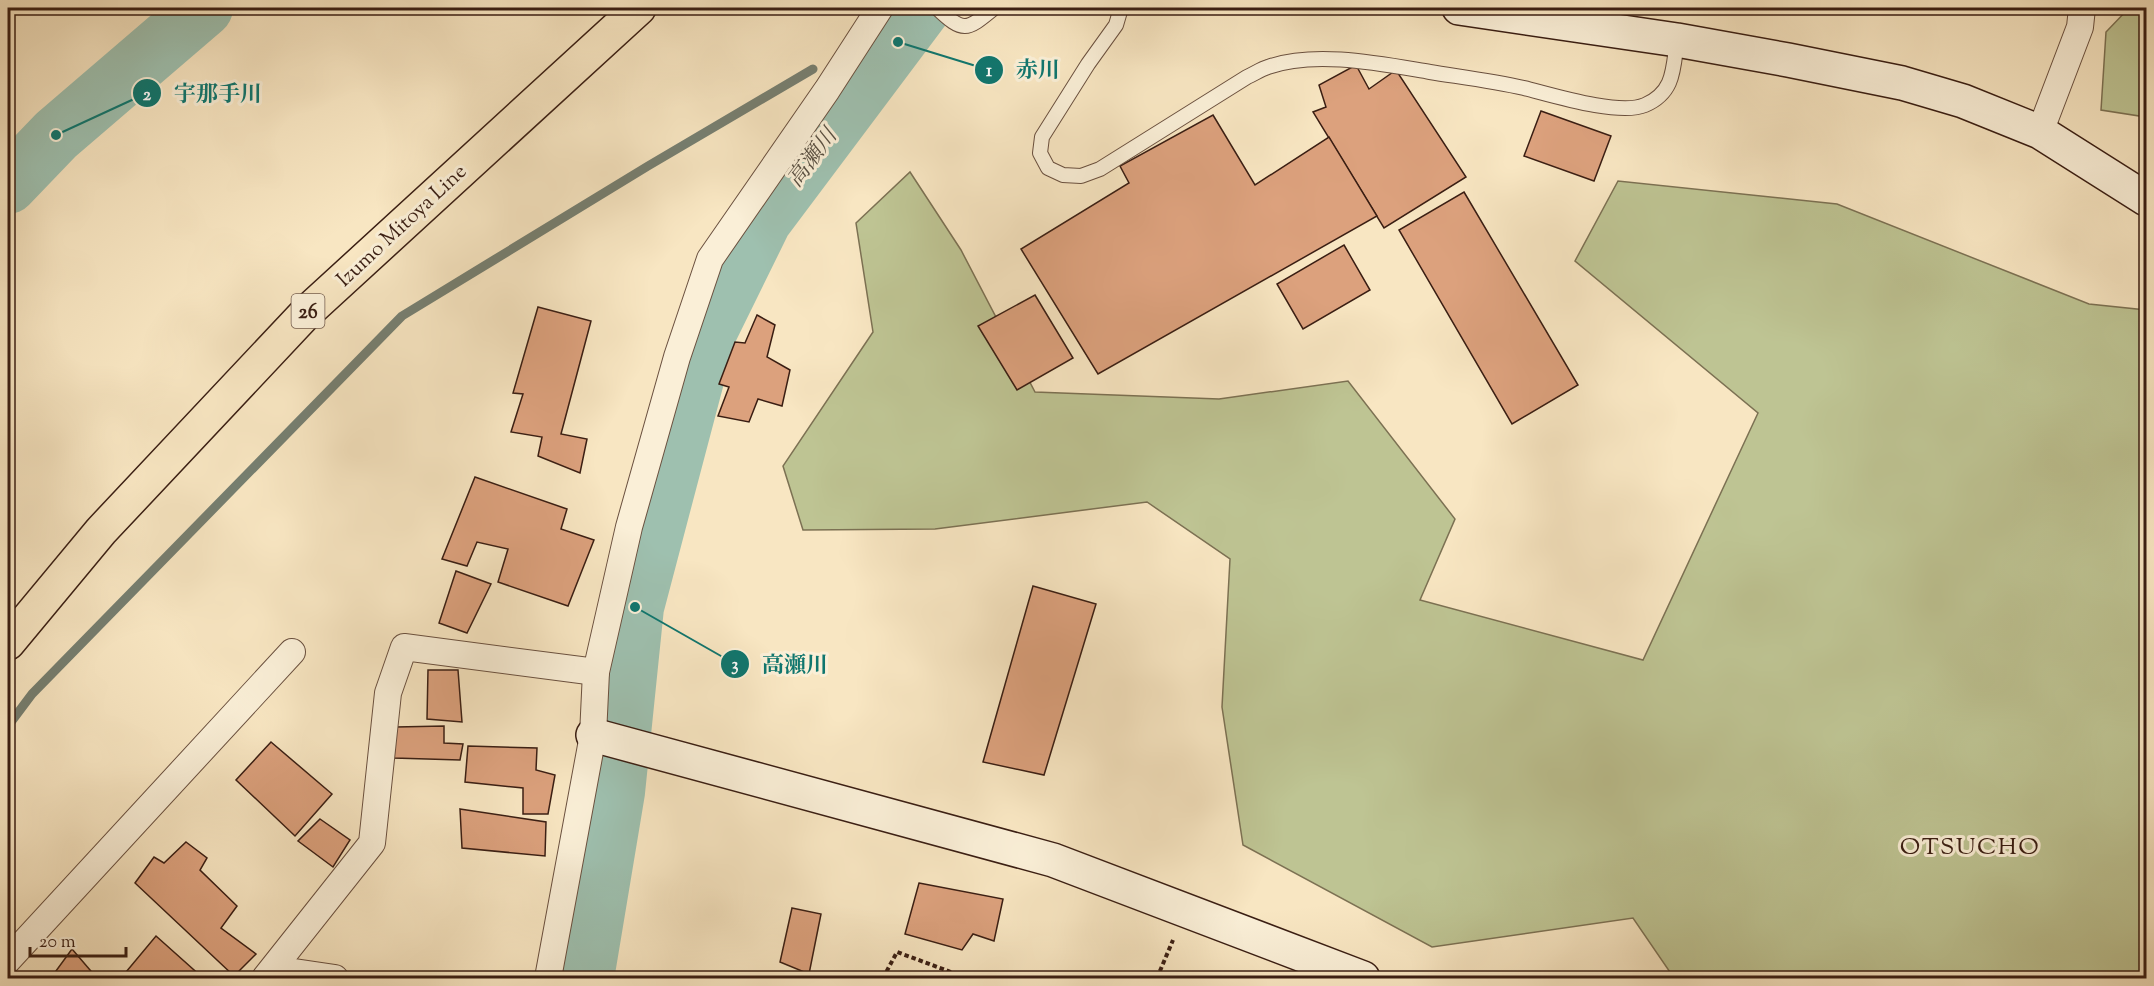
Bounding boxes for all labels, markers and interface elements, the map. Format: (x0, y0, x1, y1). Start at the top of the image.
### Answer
callout: 赤川 (974, 50, 1072, 90)
text: 赤川 (1016, 56, 1060, 88)
text: 1 (986, 59, 993, 85)
callout: 宇那手川 (132, 73, 274, 113)
text: 宇那手川 (174, 80, 262, 112)
text: 2 (143, 83, 152, 109)
water label: 高瀬川 (781, 121, 847, 195)
street label: Izumo Mitoya Line (331, 158, 474, 295)
road number: 26 (292, 294, 324, 328)
callout: 高瀬川 (720, 644, 840, 684)
text: 高瀬川 (762, 651, 828, 683)
text: 3 (731, 653, 739, 679)
district label: OTSUCHO (1900, 831, 2040, 865)
scale bar (30, 920, 126, 958)
text: 20 m (39, 930, 76, 956)

